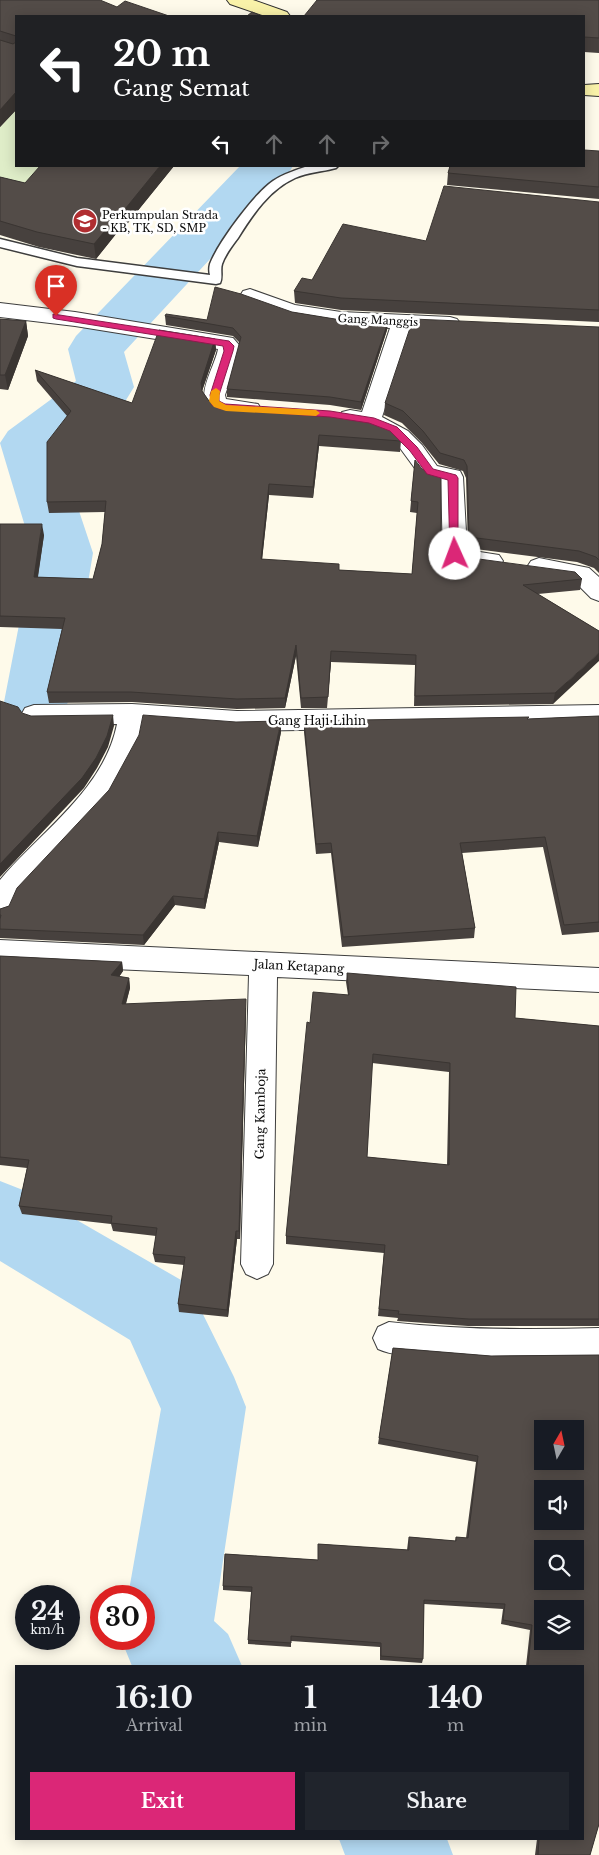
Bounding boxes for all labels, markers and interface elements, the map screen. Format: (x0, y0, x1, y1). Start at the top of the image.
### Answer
text: 20 m (113, 32, 210, 75)
icon: left (30, 35, 95, 100)
text: Gang Semat (113, 75, 250, 102)
icon: left (207, 130, 235, 158)
icon: ahead (260, 130, 288, 158)
icon: ahead (313, 130, 341, 158)
icon: right (366, 130, 394, 158)
school or university icon: Perkumpulan Strada - KB, TK, SD, SMP (72, 208, 98, 234)
place label: Perkumpulan Strada - KB, TK, SD, SMP (102, 208, 219, 235)
pin (35, 265, 77, 316)
icon: arrive (42, 272, 70, 300)
street label: Gang Manggis (337, 311, 419, 329)
position arrow (428, 527, 480, 579)
street label: Gang Haji Lihin (268, 713, 366, 728)
street label: Jalan Ketapang (251, 956, 345, 976)
street label: Gang Kamboja (252, 1068, 268, 1159)
north arrow (534, 1420, 584, 1470)
map controls (534, 1420, 584, 1650)
button: sound (534, 1480, 584, 1530)
button: search (534, 1540, 584, 1590)
speed limit sign: 30 (90, 1585, 155, 1650)
text: 24 (31, 1596, 64, 1627)
button: layers (534, 1600, 584, 1650)
text: km/h (30, 1622, 65, 1637)
text: 16:10 (116, 1679, 193, 1716)
text: 1 (304, 1679, 317, 1716)
text: 140 (428, 1679, 483, 1716)
text: Arrival (126, 1715, 183, 1735)
text: min (294, 1715, 327, 1735)
text: m (447, 1715, 464, 1735)
button: Exit (30, 1772, 295, 1830)
button: Share (305, 1772, 569, 1830)

